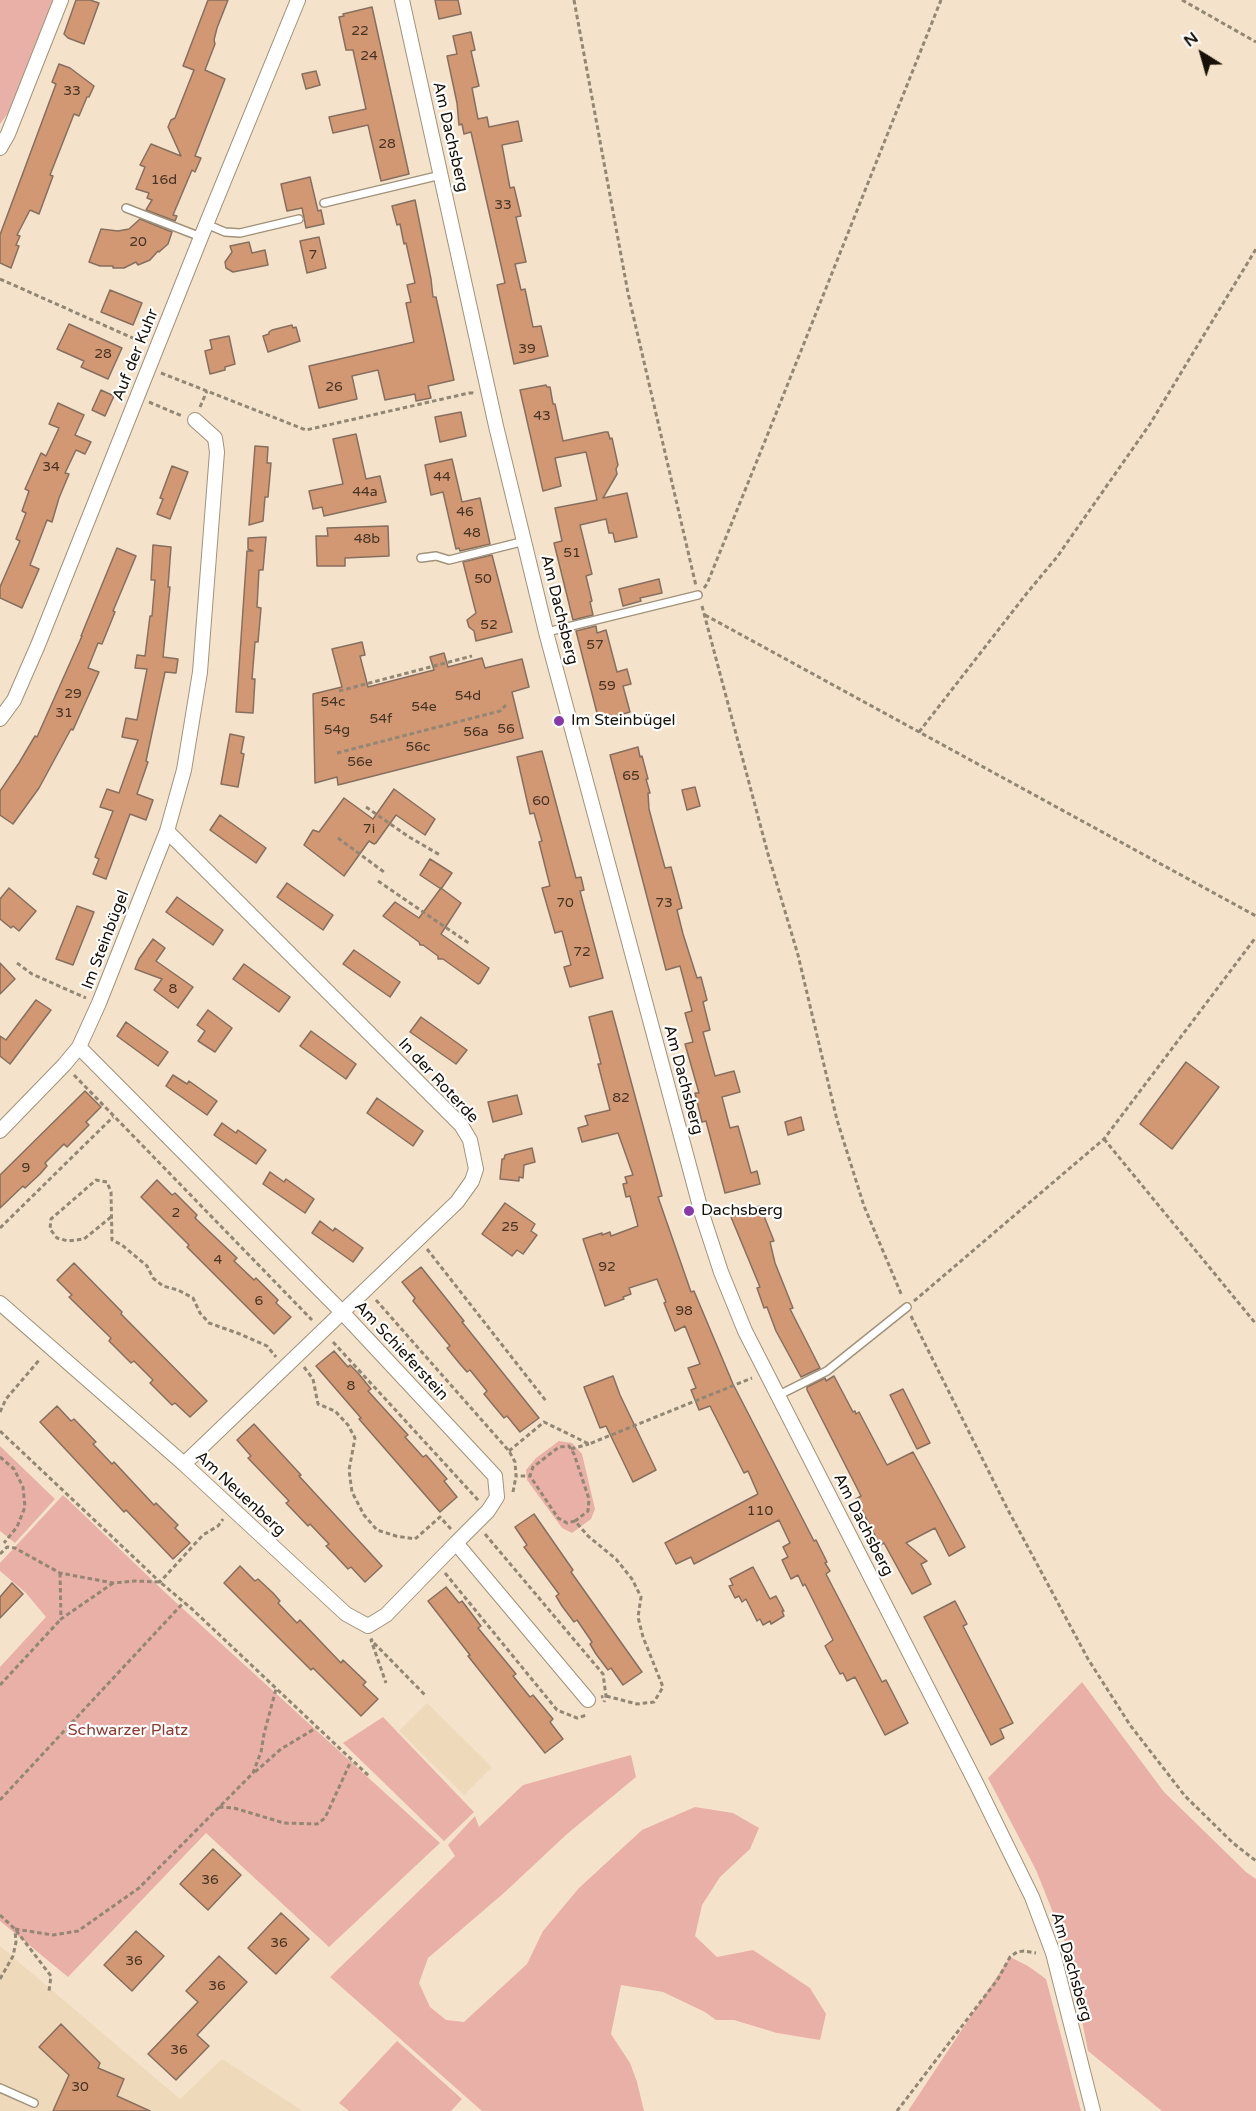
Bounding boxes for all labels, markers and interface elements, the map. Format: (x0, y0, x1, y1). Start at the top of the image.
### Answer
house number: 22 (351, 23, 369, 39)
north arrow (1172, 24, 1232, 84)
text: N (1180, 28, 1202, 51)
house number: 24 (360, 48, 378, 64)
street label: Am Dachsberg (428, 80, 472, 194)
house number: 33 (63, 83, 81, 99)
house number: 28 (378, 136, 396, 152)
house number: 16d (151, 172, 177, 188)
house number: 33 (494, 197, 512, 213)
house number: 20 (129, 234, 147, 250)
house number: 7 (309, 247, 317, 263)
street label: Auf der Kuhr (109, 306, 163, 404)
house number: 39 (518, 341, 536, 357)
house number: 28 (94, 346, 112, 362)
house number: 26 (325, 379, 343, 395)
house number: 43 (533, 408, 551, 424)
house number: 34 (42, 459, 60, 475)
house number: 44 (433, 469, 451, 485)
house number: 44a (352, 484, 378, 500)
house number: 46 (456, 504, 474, 520)
house number: 48 (463, 525, 481, 541)
house number: 48b (354, 531, 380, 547)
house number: 51 (563, 545, 581, 561)
street label: Am Dachsberg (536, 553, 582, 667)
house number: 50 (474, 571, 492, 587)
house number: 52 (480, 617, 498, 633)
house number: 57 (586, 637, 604, 653)
house number: 59 (598, 678, 616, 694)
house number: 29 (64, 686, 82, 702)
house number: 54d (455, 688, 481, 704)
house number: 54c (320, 694, 346, 710)
house number: 54e (411, 699, 437, 715)
house number: 31 (55, 705, 73, 721)
house number: 54f (370, 711, 392, 727)
place label: Im Steinbügel (571, 711, 676, 731)
marker: Im Steinbügel (552, 714, 566, 728)
house number: 56 (497, 721, 515, 737)
house number: 54g (324, 722, 350, 738)
house number: 56a (463, 724, 489, 740)
house number: 56c (405, 739, 431, 755)
house number: 56e (347, 754, 373, 770)
house number: 65 (622, 768, 640, 784)
house number: 60 (532, 793, 550, 809)
house number: 7i (363, 821, 375, 837)
street label: Im Steinbügel (78, 888, 134, 992)
house number: 70 (556, 895, 574, 911)
house number: 73 (655, 895, 673, 911)
house number: 72 (573, 944, 591, 960)
house number: 8 (169, 981, 177, 997)
street label: Am Dachsberg (659, 1023, 707, 1137)
street label: In der Roterde (394, 1035, 482, 1127)
house number: 82 (612, 1090, 630, 1106)
house number: 9 (22, 1160, 30, 1176)
place label: Dachsberg (701, 1201, 783, 1221)
marker: Dachsberg (682, 1204, 696, 1218)
house number: 2 (172, 1205, 180, 1221)
house number: 25 (501, 1219, 519, 1235)
house number: 4 (214, 1252, 222, 1268)
house number: 92 (598, 1259, 616, 1275)
house number: 6 (255, 1293, 263, 1309)
street label: Am Schieferstein (350, 1297, 452, 1405)
house number: 98 (675, 1303, 693, 1319)
house number: 8 (347, 1378, 355, 1394)
street label: Am Neuenberg (191, 1447, 289, 1541)
street label: Am Dachsberg (829, 1470, 897, 1580)
house number: 110 (747, 1503, 773, 1519)
park label: Schwarzer Platz (68, 1721, 188, 1741)
house number: 36 (201, 1872, 219, 1888)
street label: Am Dachsberg (1046, 1910, 1096, 2024)
house number: 36 (270, 1935, 288, 1951)
house number: 36 (125, 1953, 143, 1969)
house number: 36 (208, 1978, 226, 1994)
house number: 36 (170, 2042, 188, 2058)
house number: 30 (71, 2079, 89, 2095)

